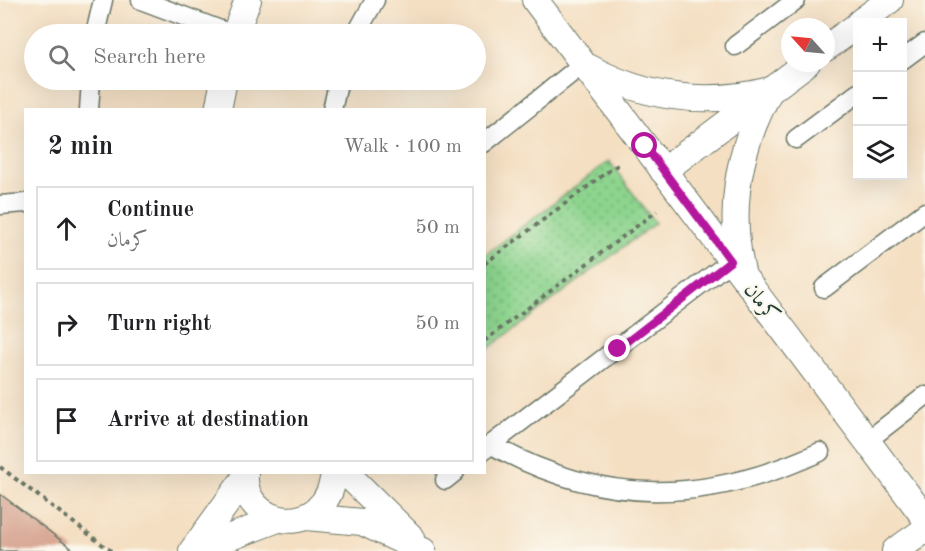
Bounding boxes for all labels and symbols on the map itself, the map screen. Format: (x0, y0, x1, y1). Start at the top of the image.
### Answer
north arrow (781, 18, 835, 72)
route start (631, 132, 657, 158)
street label: کرمان (739, 278, 784, 327)
route end (604, 335, 630, 361)

